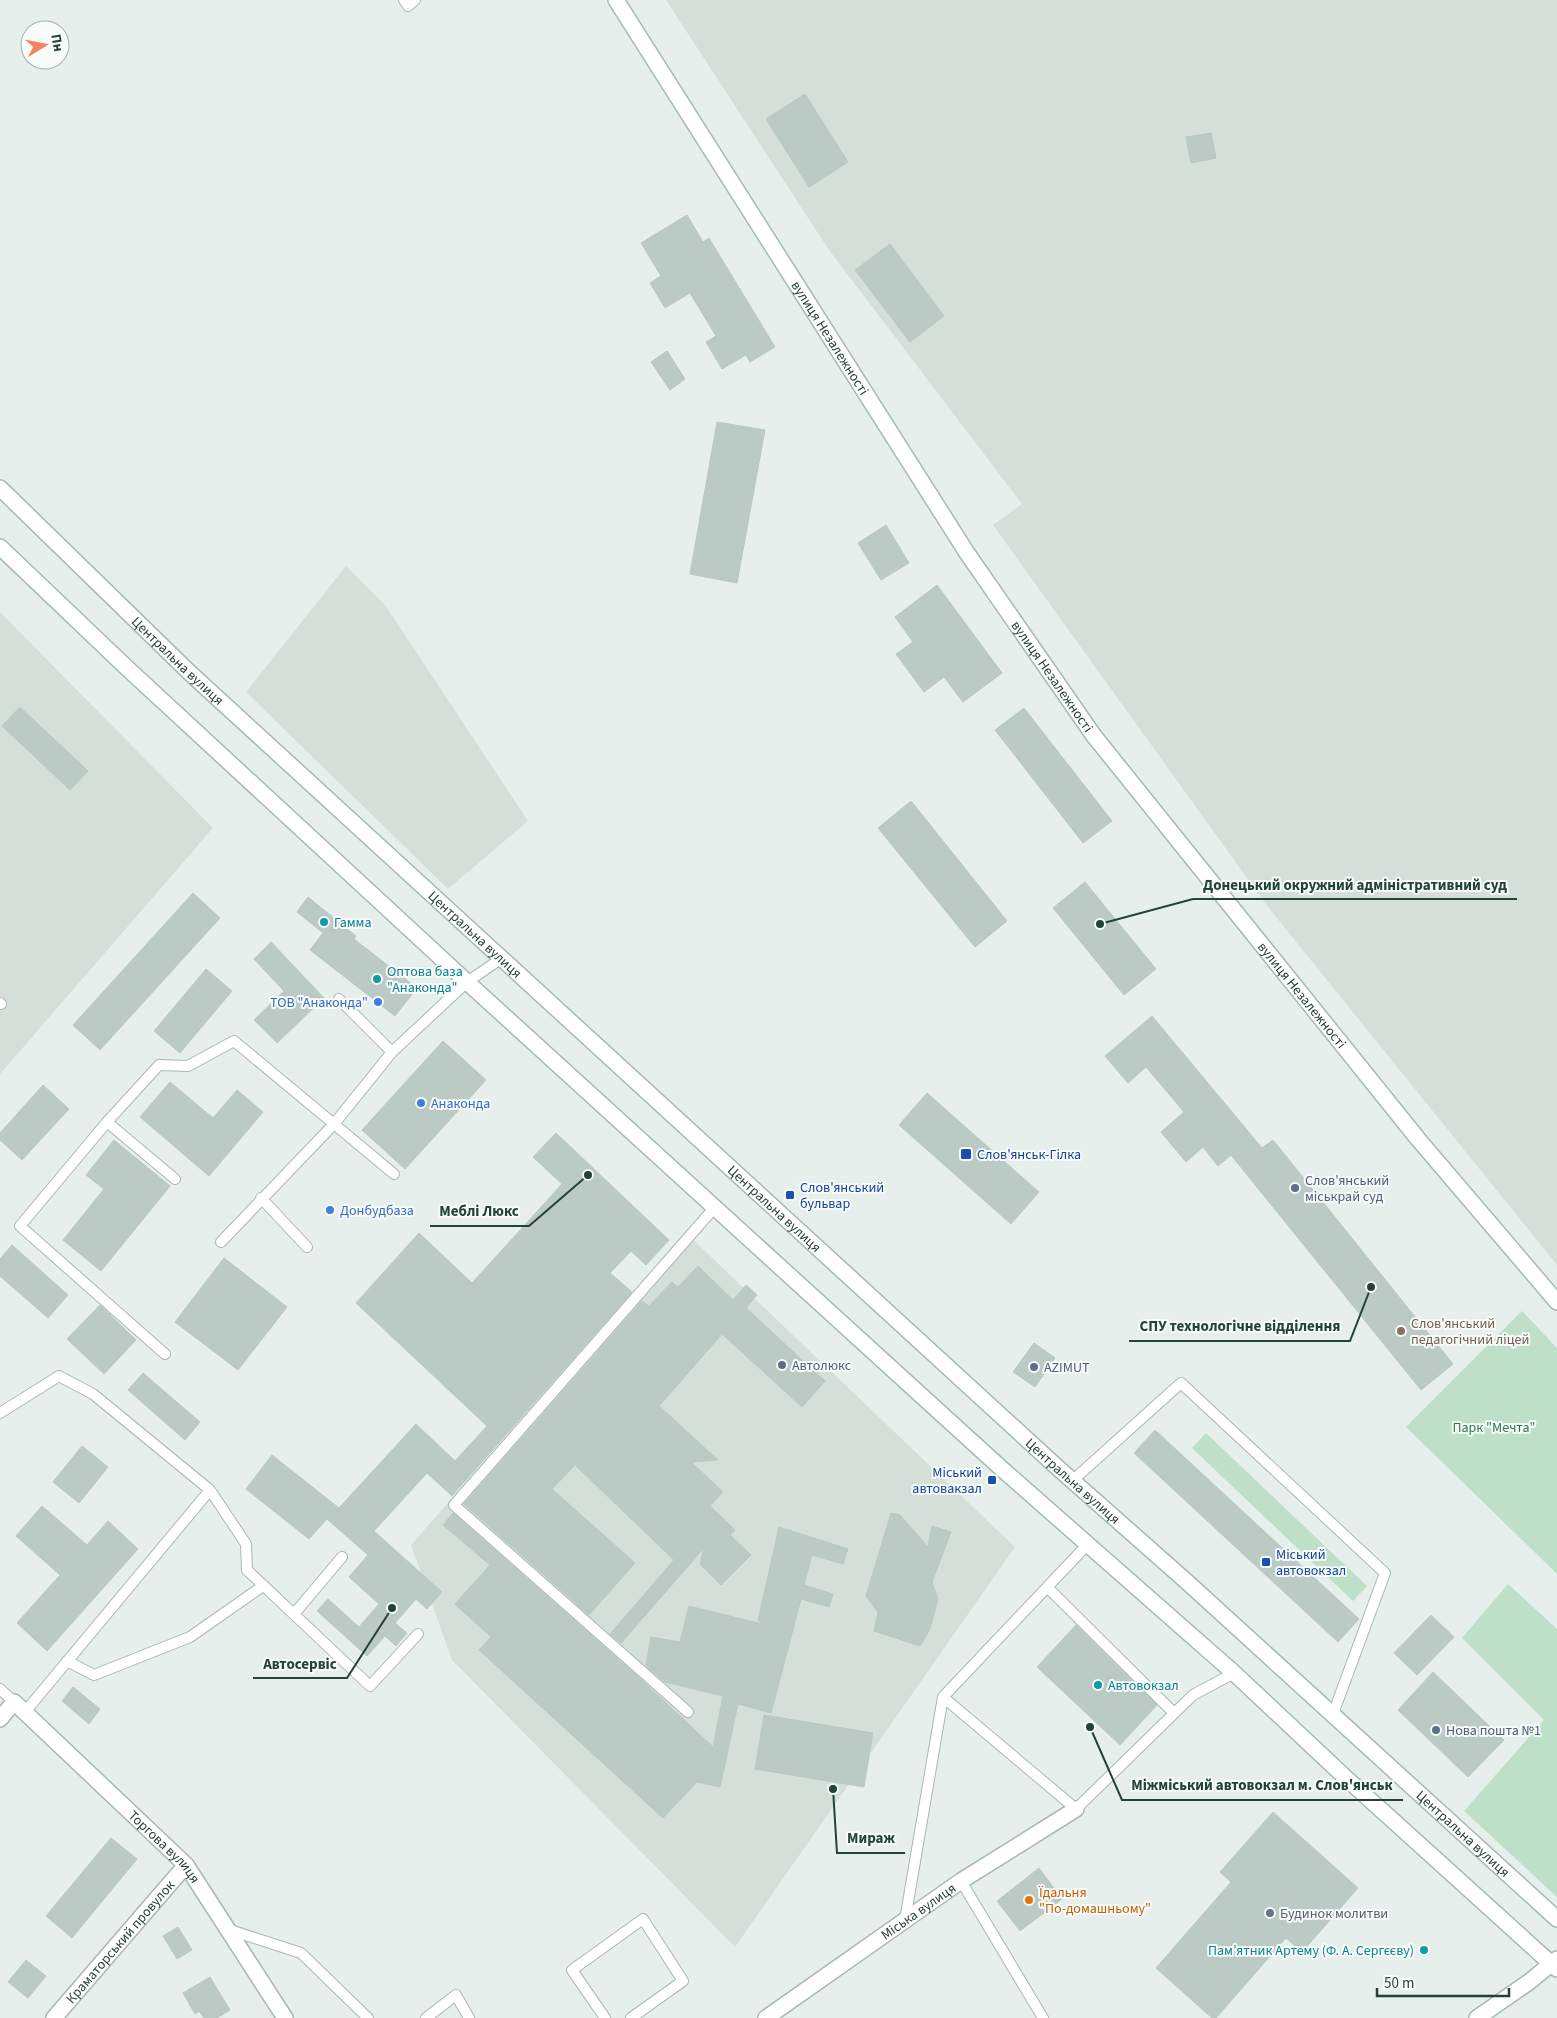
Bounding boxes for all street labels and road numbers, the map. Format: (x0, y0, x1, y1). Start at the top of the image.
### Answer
street label: вулиця Незалежності (786, 277, 873, 399)
street label: Центральна вулиця (127, 612, 228, 710)
street label: вулиця Незалежності (1006, 617, 1098, 737)
street label: Центральна вулиця (423, 887, 526, 983)
street label: вулиця Незалежності (1252, 938, 1351, 1053)
street label: Центральна вулиця (723, 1161, 825, 1257)
street label: Центральна вулиця (1021, 1434, 1124, 1529)
street label: Центральна вулиця (1411, 1786, 1514, 1882)
street label: Торгова вулиця (123, 1806, 204, 1888)
street label: Краматорський провулок (62, 1876, 180, 2008)
street label: Міська вулиця (877, 1879, 960, 1945)

